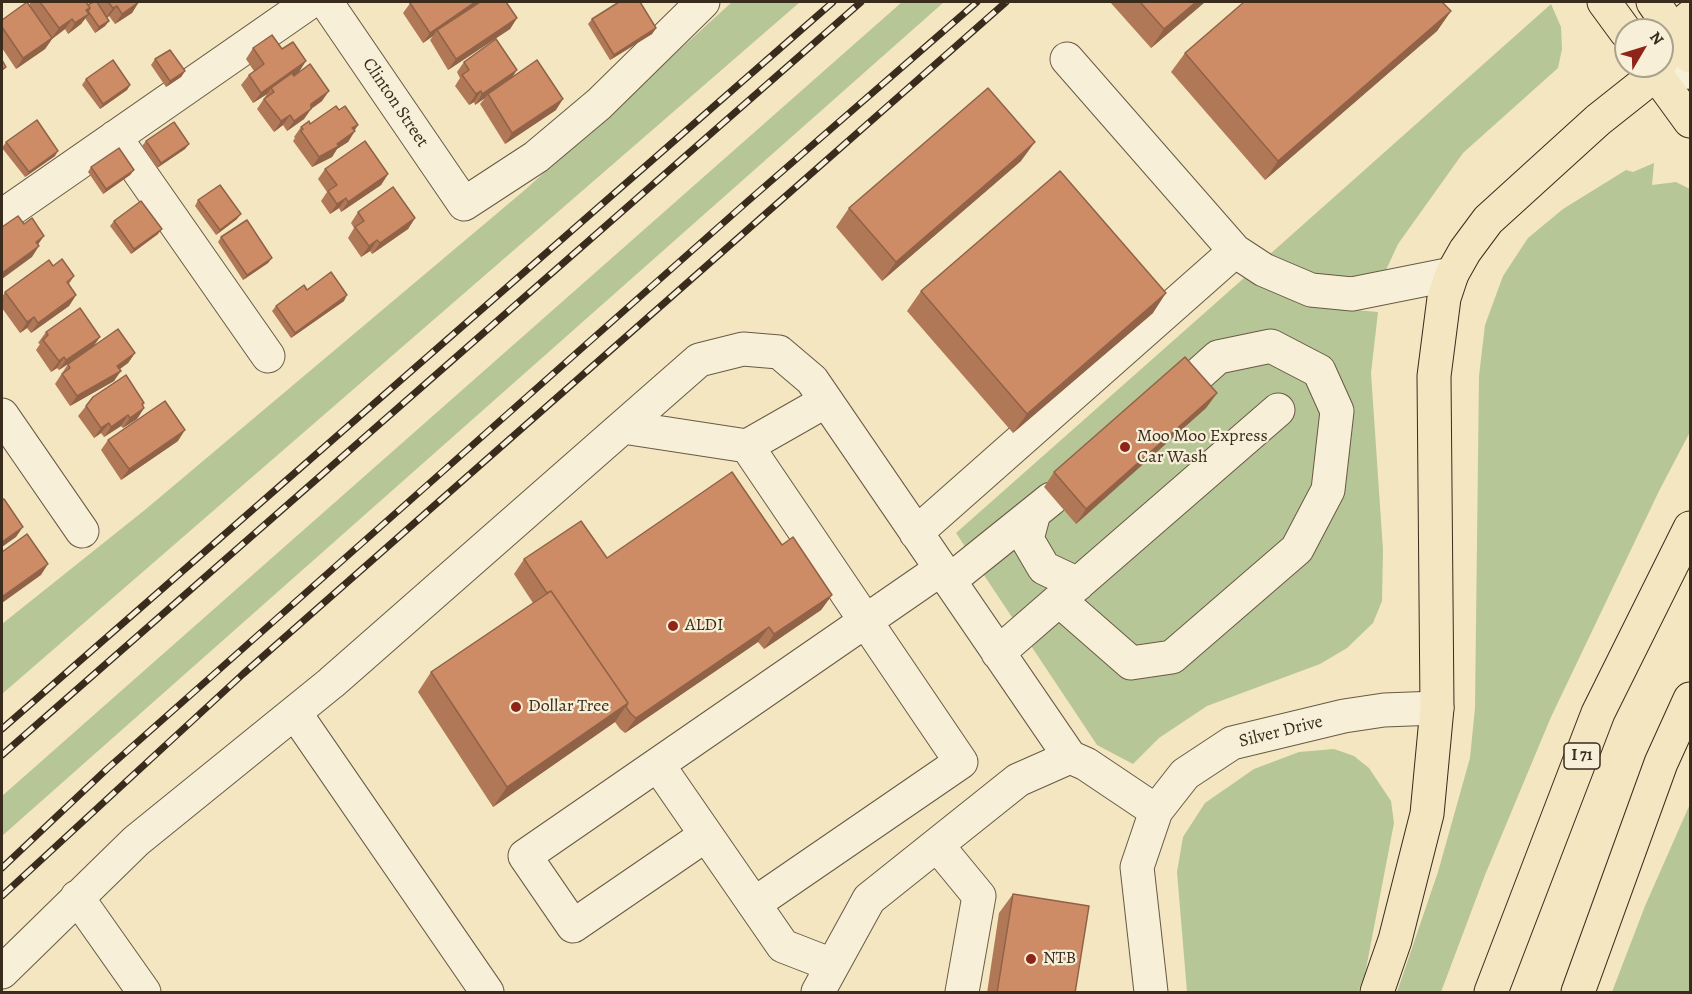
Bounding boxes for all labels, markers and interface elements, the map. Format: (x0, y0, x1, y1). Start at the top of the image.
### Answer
north arrow (1614, 18, 1674, 78)
text: N (1644, 27, 1669, 50)
street label: Clinton Street (357, 54, 433, 152)
place label: Moo Moo Express Car Wash (1137, 426, 1268, 468)
marker: Moo Moo Express Car Wash (1118, 440, 1132, 454)
place label: ALDI (685, 615, 723, 637)
marker: ALDI (666, 619, 680, 633)
place label: Dollar Tree (528, 696, 609, 718)
marker: Dollar Tree (509, 700, 523, 714)
street label: Silver Drive (1237, 711, 1325, 753)
road number: I 71 (1564, 743, 1600, 769)
place label: NTB (1043, 948, 1076, 970)
marker: NTB (1024, 952, 1038, 966)

